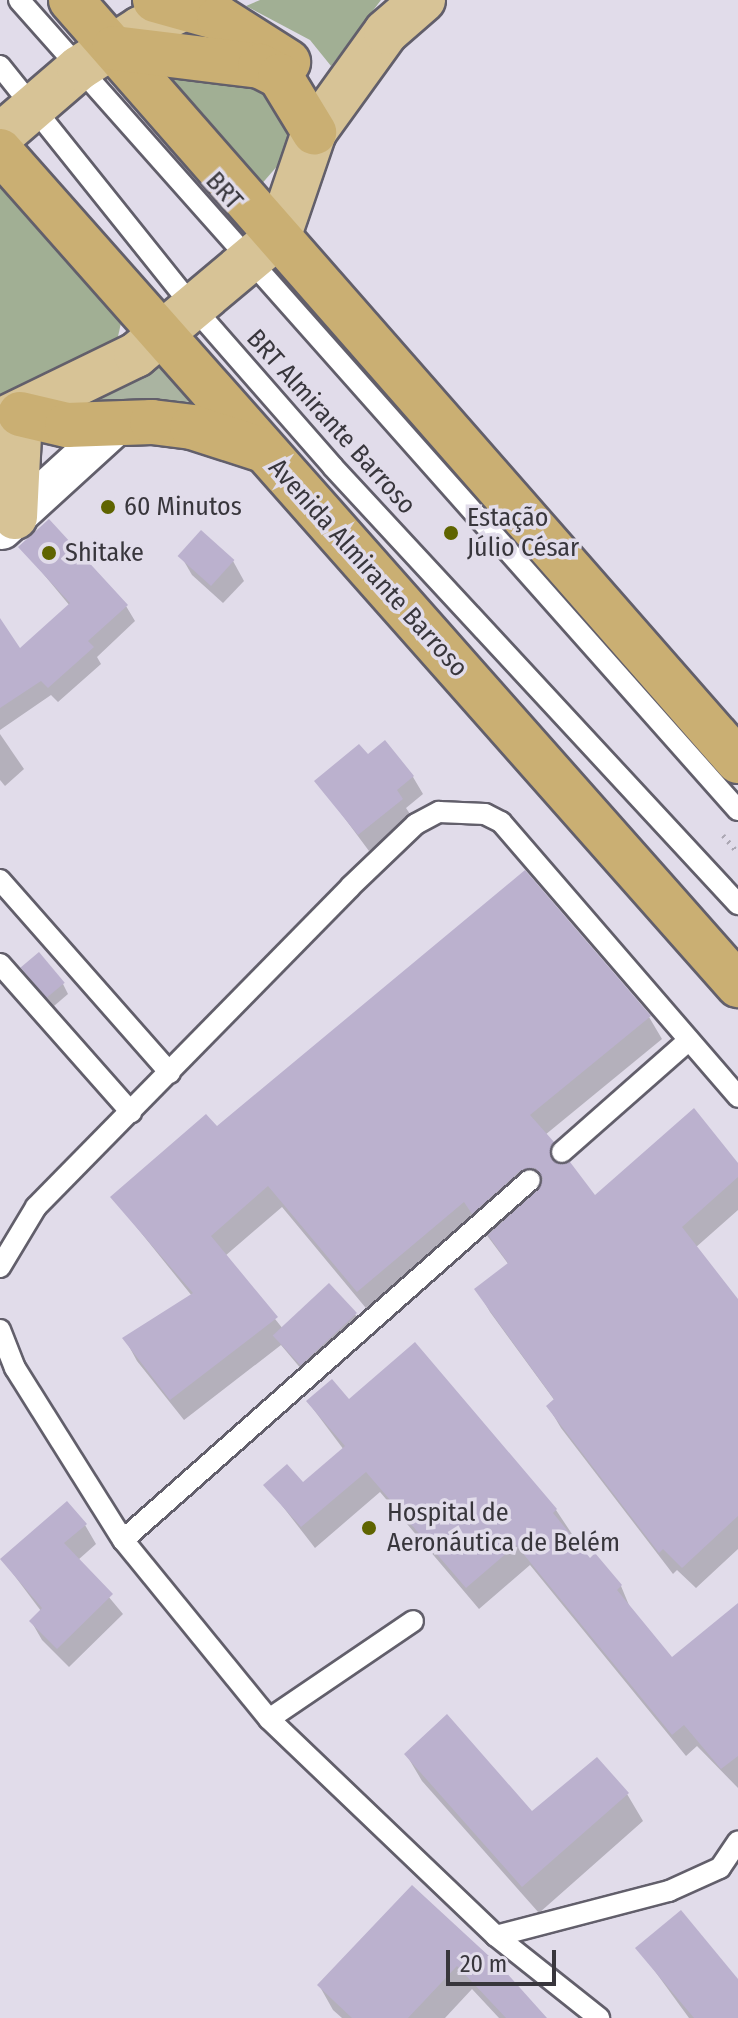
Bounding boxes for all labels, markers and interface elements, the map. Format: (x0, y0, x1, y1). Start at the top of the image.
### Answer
street label: BRT (199, 166, 249, 216)
street label: BRT Almirante Barroso (240, 323, 422, 521)
street label: Avenida Almirante Barroso (262, 453, 474, 683)
place label: 60 Minutos (124, 491, 242, 523)
marker: 60 Minutos (99, 498, 117, 516)
place label: Estação Júlio César (467, 502, 579, 564)
marker: Estação Júlio César (442, 524, 460, 542)
place label: Shitake (65, 537, 144, 569)
marker: Shitake (40, 544, 58, 562)
place label: Hospital de Aeronáutica de Belém (387, 1497, 620, 1558)
marker: Hospital de Aeronáutica de Belém (358, 1517, 380, 1539)
scale bar (450, 1934, 560, 1984)
text: 20 m (460, 1950, 507, 1978)

